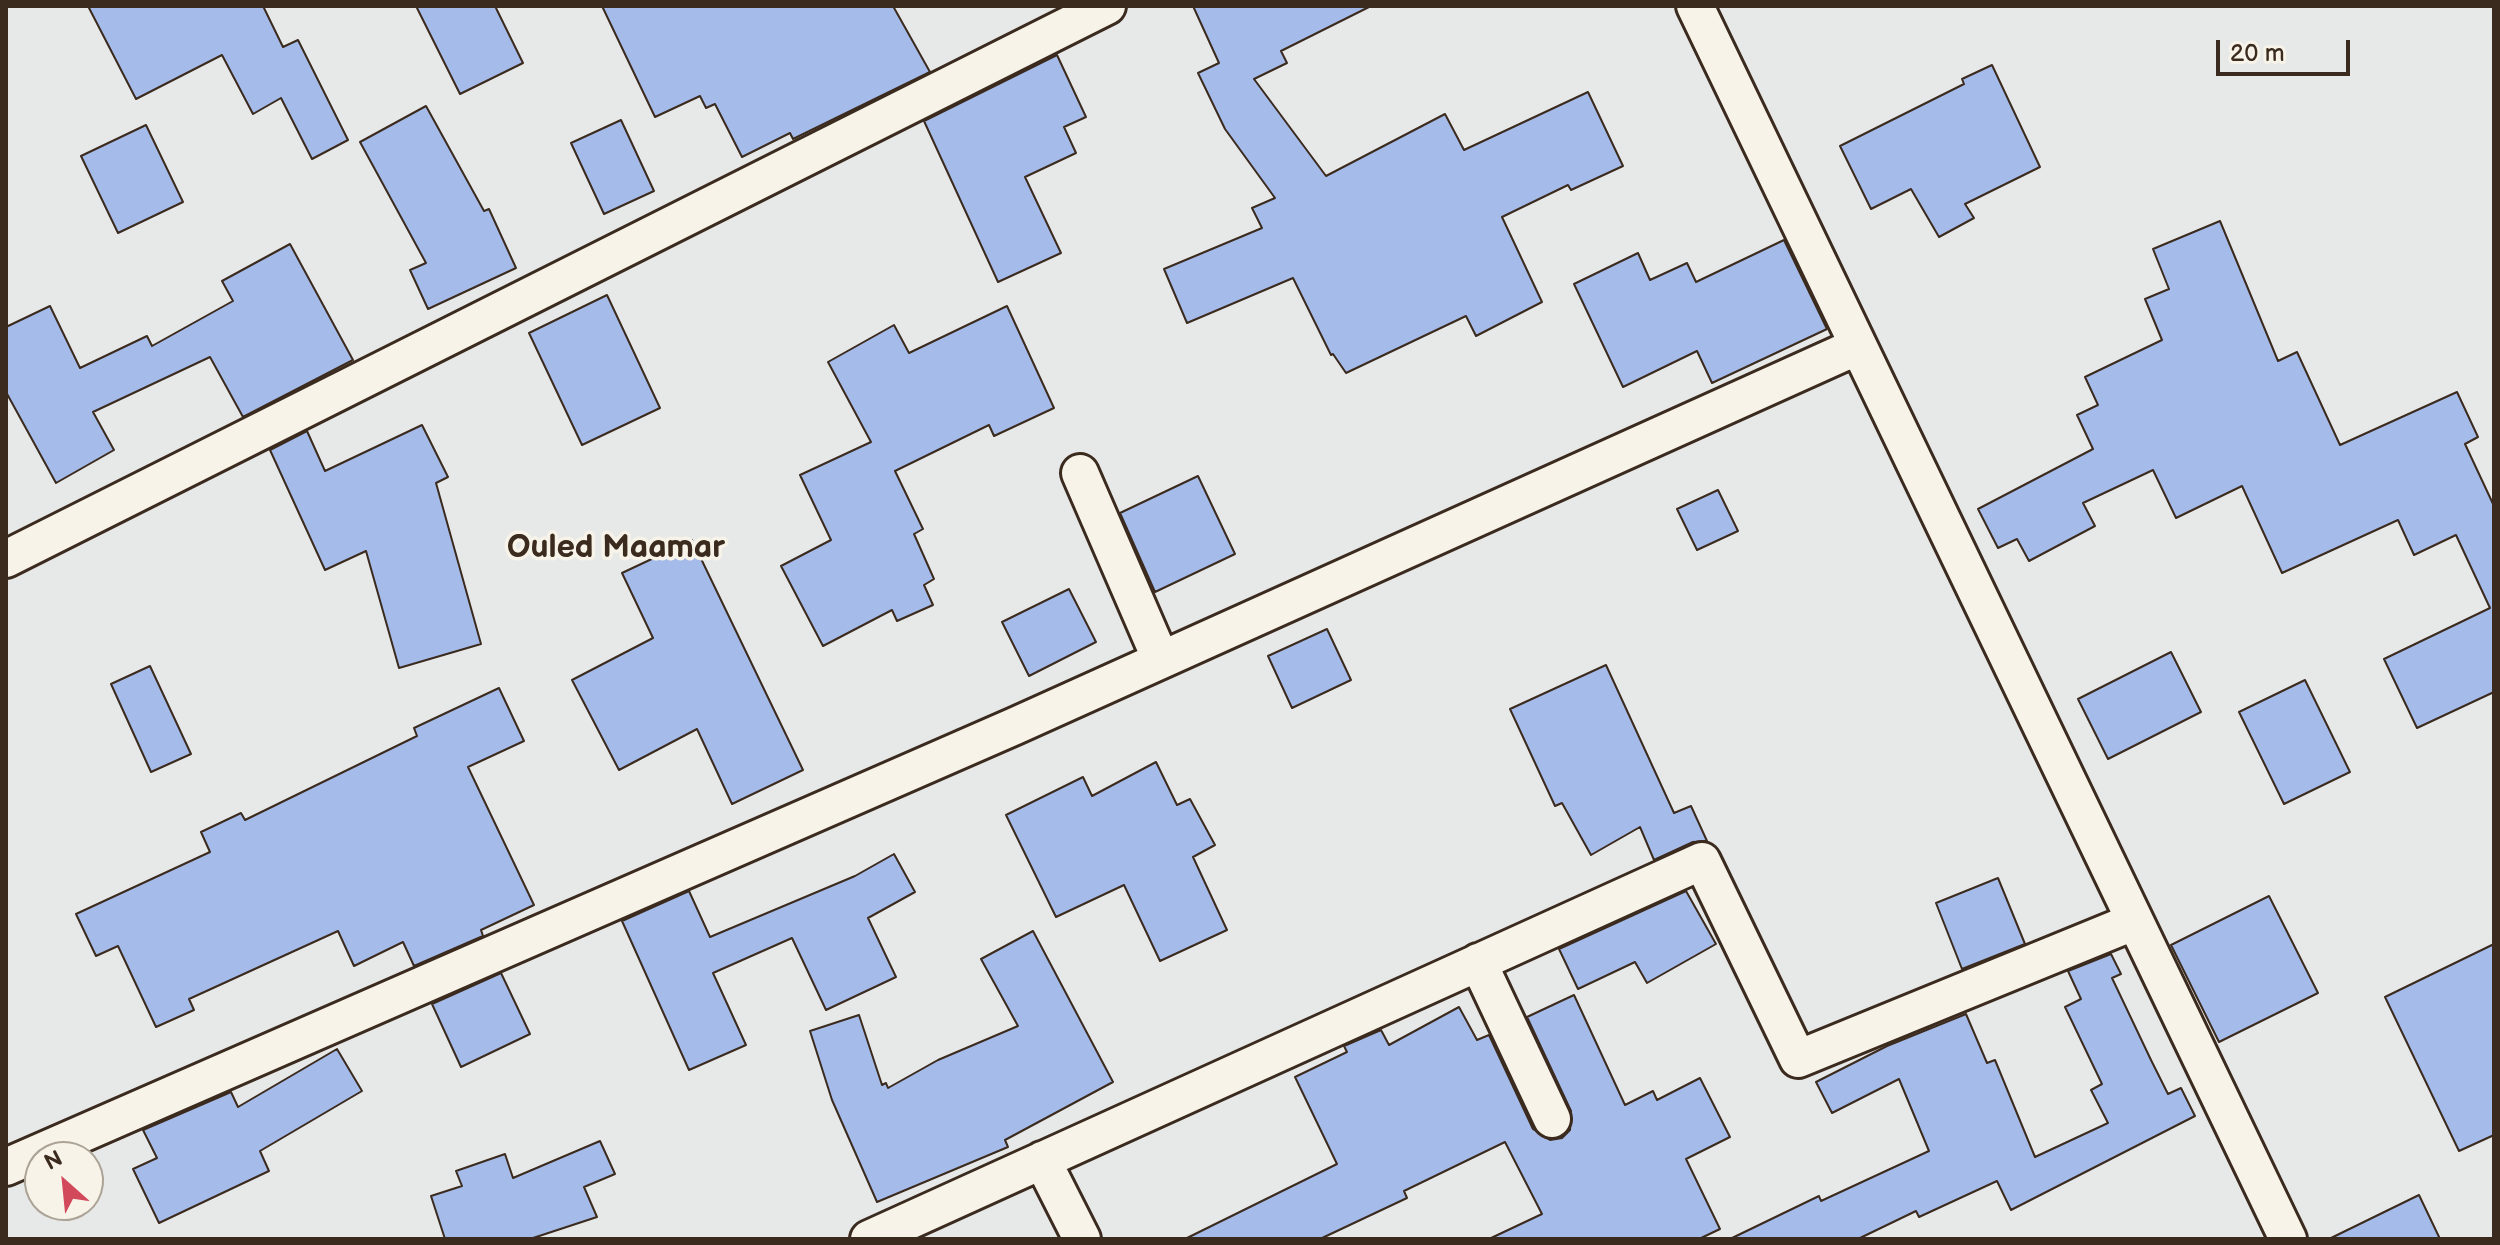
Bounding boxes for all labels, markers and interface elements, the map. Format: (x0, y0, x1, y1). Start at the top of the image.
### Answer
scale bar (2220, 24, 2354, 74)
text: 20 m (2230, 39, 2285, 68)
district label: Ouled Maamar (507, 530, 725, 568)
north arrow (24, 1141, 104, 1221)
text: N (40, 1145, 67, 1177)

